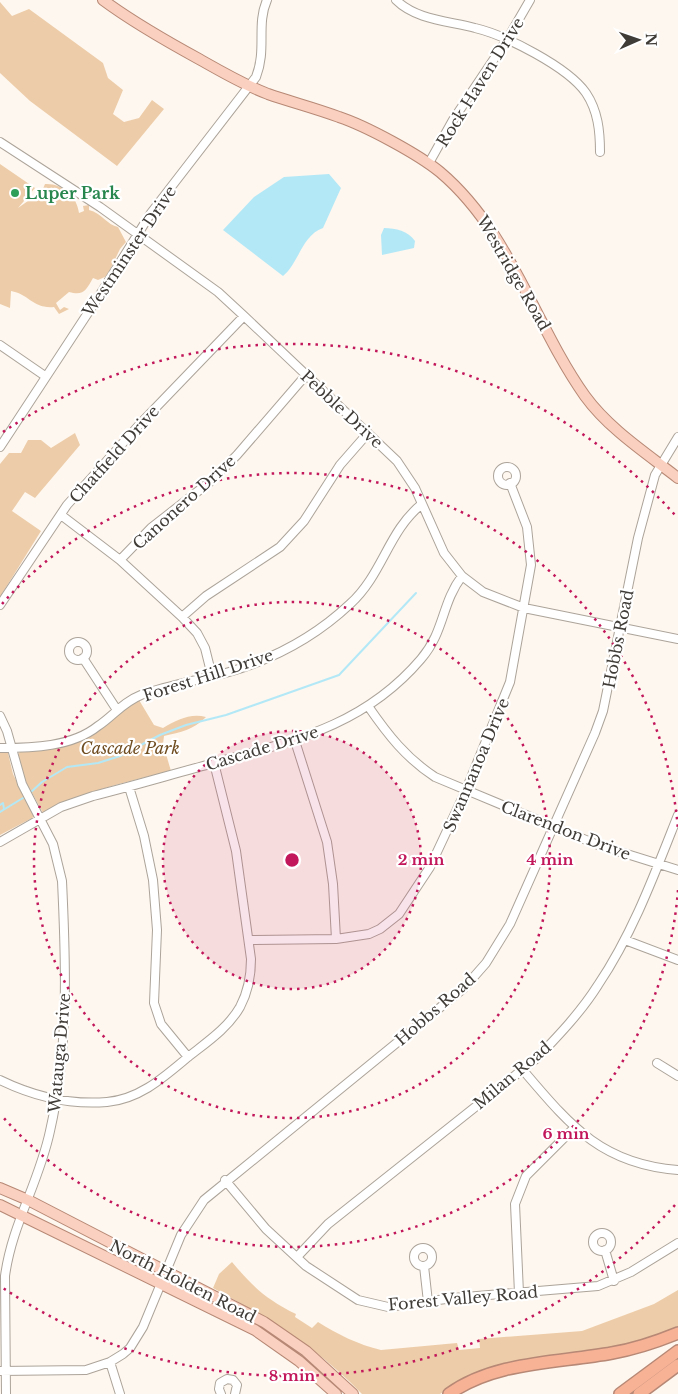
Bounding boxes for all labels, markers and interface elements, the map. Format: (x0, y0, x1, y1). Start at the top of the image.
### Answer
street label: Rock Haven Drive (432, 14, 528, 150)
north arrow (613, 15, 663, 65)
text: N (642, 33, 660, 46)
street label: Westminster Drive (77, 182, 180, 321)
place label: Luper Park (25, 183, 120, 203)
marker: Luper Park (9, 187, 21, 199)
street label: Westridge Road (472, 211, 555, 334)
street label: Pebble Drive (297, 366, 387, 452)
street label: Chatfield Drive (65, 401, 163, 507)
street label: Canonero Drive (128, 451, 240, 553)
street label: Hobbs Road (599, 588, 637, 690)
street label: Forest Hill Drive (140, 644, 276, 706)
street label: Swannanoa Drive (439, 695, 513, 835)
street label: Cascade Drive (203, 721, 321, 775)
park label: Cascade Park (80, 738, 180, 758)
street label: Clarendon Drive (498, 796, 634, 864)
text: 2 min (398, 850, 444, 869)
text: 4 min (527, 850, 574, 869)
centre of rings (283, 851, 301, 869)
street label: Hobbs Road (391, 968, 480, 1049)
street label: Watauga Drive (44, 992, 74, 1115)
street label: Milan Road (469, 1037, 555, 1113)
text: 6 min (542, 1124, 590, 1143)
street label: North Holden Road (106, 1235, 260, 1327)
street label: Forest Valley Road (387, 1281, 539, 1315)
text: 8 min (269, 1366, 315, 1385)

